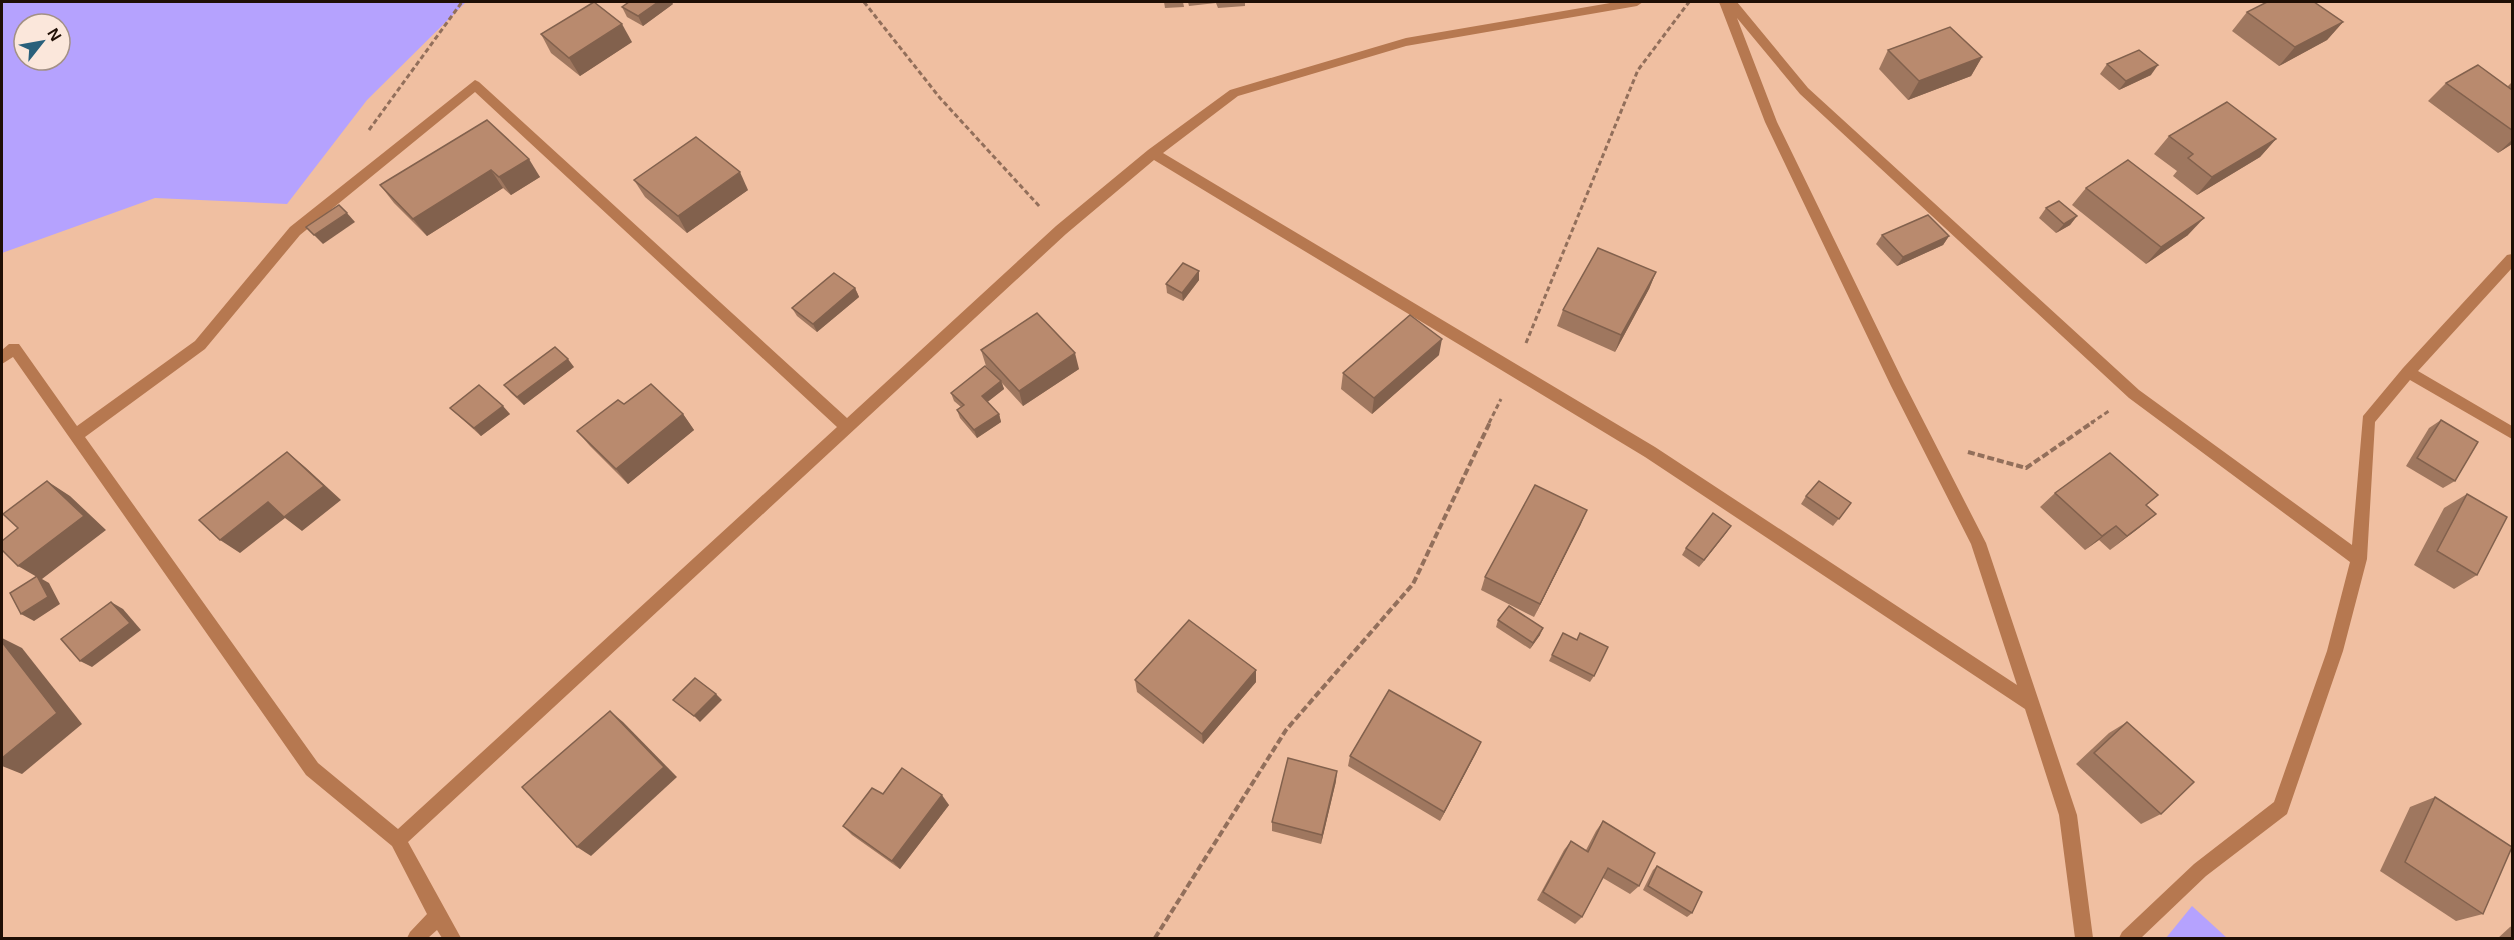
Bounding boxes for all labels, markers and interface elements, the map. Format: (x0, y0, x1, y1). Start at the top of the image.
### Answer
north arrow (12, 12, 72, 72)
text: N (44, 25, 65, 44)

